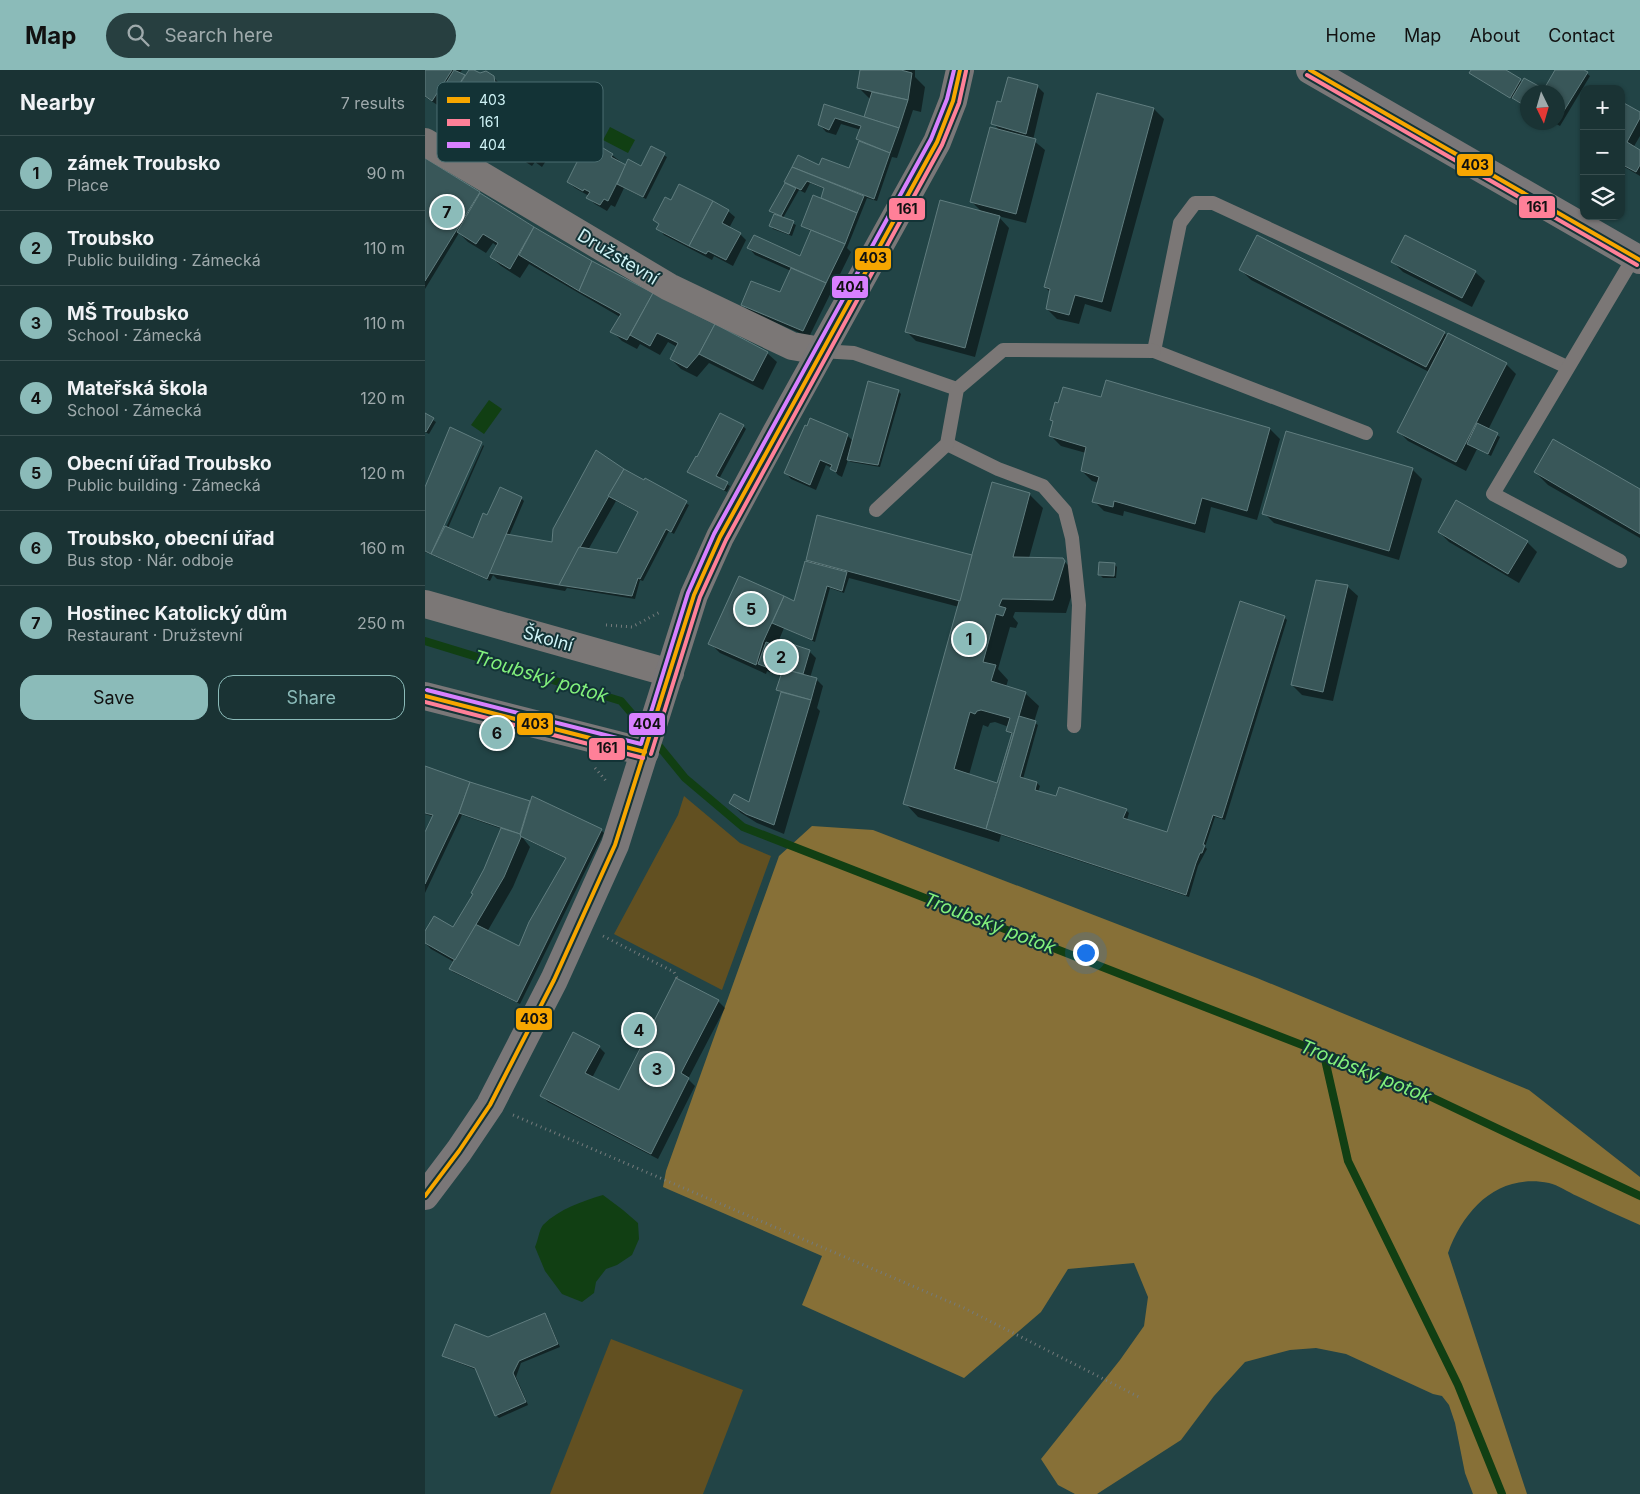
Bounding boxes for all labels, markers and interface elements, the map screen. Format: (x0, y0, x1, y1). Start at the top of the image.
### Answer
search box (106, 13, 456, 58)
text: Map (25, 21, 76, 50)
icon: search (124, 21, 152, 49)
text: Search here (164, 24, 273, 47)
text: Home (1326, 25, 1376, 46)
text: Map (1404, 25, 1441, 46)
text: About (1469, 25, 1520, 46)
text: Contact (1548, 25, 1615, 46)
legend (437, 82, 603, 162)
north arrow (1520, 85, 1565, 130)
map controls (1580, 85, 1625, 220)
button: + (1580, 85, 1625, 130)
text: Nearby (20, 90, 95, 115)
text: 403 (479, 91, 506, 108)
text: 7 results (341, 93, 405, 113)
text: 161 (479, 113, 499, 130)
button: − (1580, 130, 1625, 175)
text: 404 (479, 136, 506, 153)
text: zámek Troubsko (67, 152, 220, 175)
line badge: 403 (1456, 153, 1494, 177)
text: 403 (1461, 156, 1489, 173)
text: 1 (33, 163, 39, 183)
text: 90 m (366, 163, 405, 183)
text: Place (67, 175, 109, 195)
button: layers (1580, 175, 1625, 220)
pin: 7 (431, 193, 463, 231)
line badge: 161 (1518, 195, 1556, 219)
line badge: 161 (888, 197, 926, 221)
text: 161 (1526, 198, 1548, 215)
text: 161 (896, 200, 918, 217)
street label: Družstevní (574, 224, 663, 289)
text: Troubsko (67, 227, 154, 250)
text: 2 (31, 238, 41, 258)
text: 110 m (363, 238, 405, 258)
line badge: 403 (854, 247, 892, 271)
text: 403 (859, 249, 887, 266)
text: Public building · Zámecká (67, 250, 261, 270)
line badge: 404 (831, 275, 869, 299)
text: 404 (836, 278, 864, 295)
text: MŠ Troubsko (67, 302, 189, 325)
text: 3 (31, 313, 41, 333)
text: 110 m (363, 313, 405, 333)
text: School · Zámecká (67, 325, 202, 345)
text: Mateřská škola (67, 377, 208, 400)
text: 4 (31, 388, 41, 408)
text: 120 m (360, 388, 405, 408)
text: School · Zámecká (67, 400, 202, 420)
text: Obecní úřad Troubsko (67, 452, 272, 475)
text: 5 (31, 463, 41, 483)
text: 120 m (360, 463, 405, 483)
text: Public building · Zámecká (67, 475, 261, 495)
text: Troubsko, obecní úřad (67, 527, 274, 550)
text: 6 (31, 538, 41, 558)
text: 160 m (360, 538, 405, 558)
text: Bus stop · Nár. odboje (67, 550, 234, 570)
pin: 5 (735, 590, 767, 628)
text: Hostinec Katolický dům (67, 602, 287, 625)
text: 7 (31, 613, 41, 633)
text: 250 m (357, 613, 405, 633)
street label: Školní (521, 620, 577, 656)
pin: 1 (953, 620, 985, 658)
text: Restaurant · Družstevní (67, 625, 243, 645)
pin: 2 (765, 638, 797, 676)
water label: Troubský potok (471, 645, 612, 708)
button: Save (20, 675, 208, 720)
button: Share (218, 675, 405, 720)
line badge: 403 (516, 712, 554, 736)
line badge: 404 (628, 712, 666, 736)
pin: 6 (481, 714, 513, 752)
text: 403 (521, 715, 549, 732)
text: 404 (633, 715, 661, 732)
line badge: 161 (588, 737, 626, 761)
text: 161 (596, 739, 618, 756)
water label: Troubský potok (920, 888, 1060, 959)
your location (1073, 940, 1099, 966)
line badge: 403 (515, 1007, 553, 1031)
text: 403 (520, 1010, 548, 1027)
pin: 4 (623, 1011, 655, 1049)
water label: Troubský potok (1297, 1035, 1435, 1109)
pin: 3 (641, 1050, 673, 1088)

